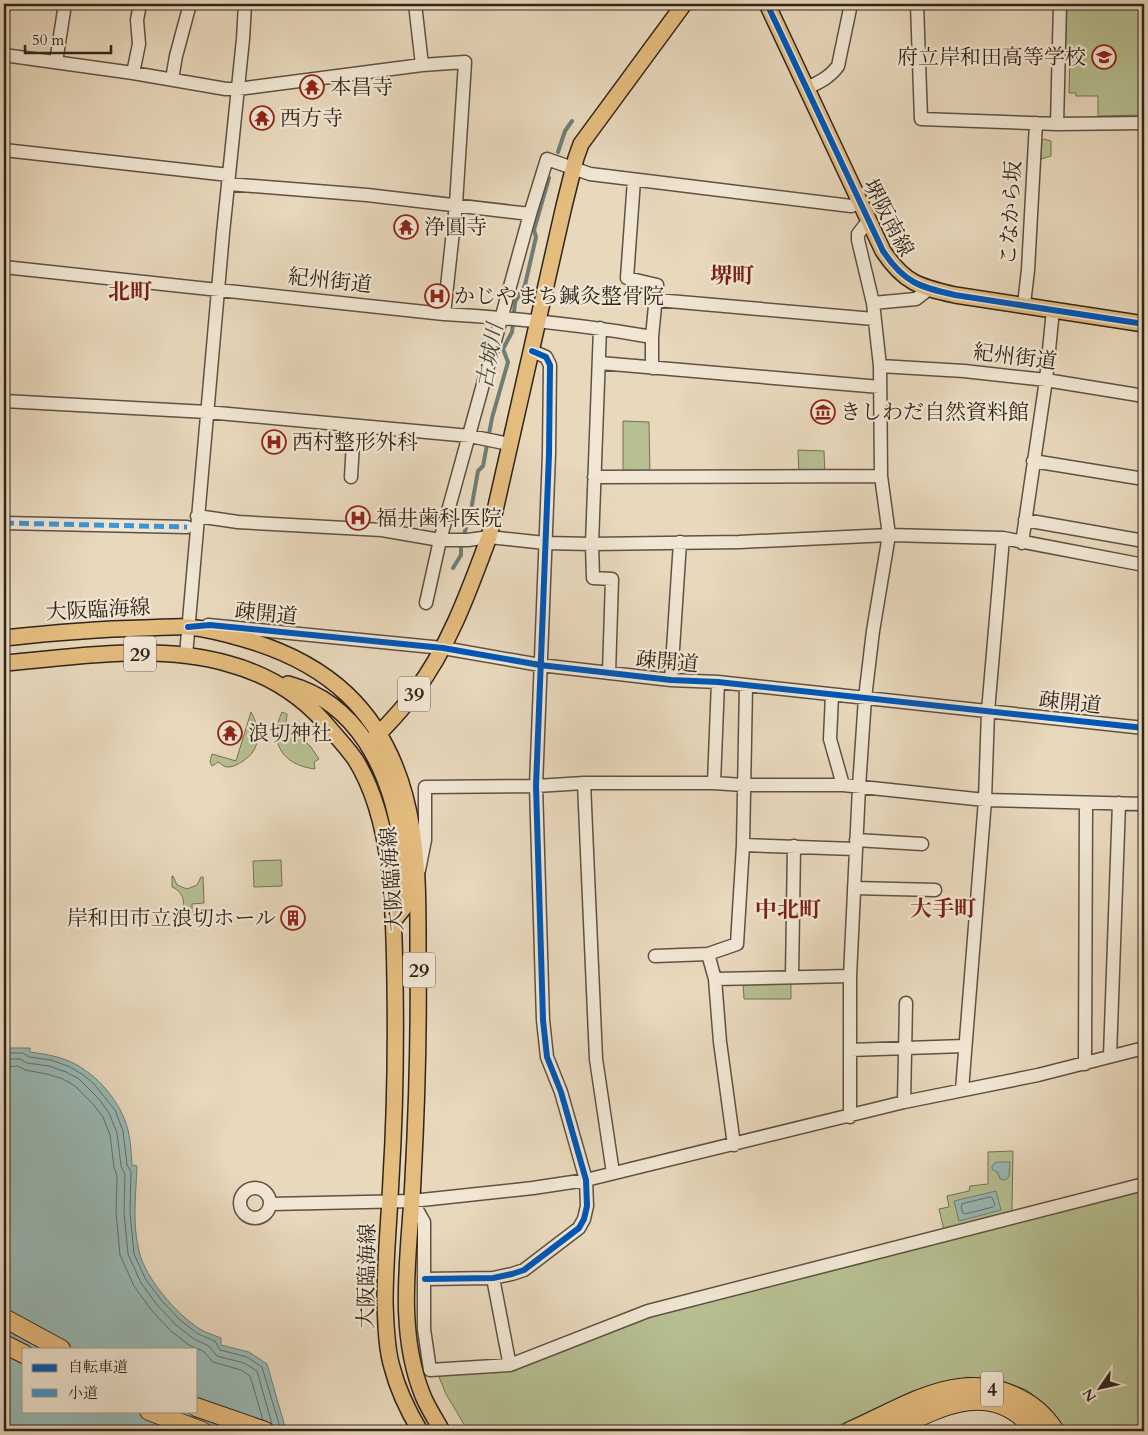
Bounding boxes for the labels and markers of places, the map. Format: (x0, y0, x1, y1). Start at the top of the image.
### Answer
place label: 府立岸和田高等学校 (897, 43, 1086, 72)
school or university icon: 府立岸和田高等学校 (1091, 44, 1117, 70)
place label: 本昌寺 (330, 73, 393, 102)
temple icon: 本昌寺 (299, 74, 325, 100)
place label: 西方寺 (280, 104, 343, 133)
temple icon: 西方寺 (249, 105, 275, 131)
place label: 浄圓寺 (424, 213, 487, 242)
temple icon: 浄圓寺 (393, 214, 419, 240)
place label: かじやまち鍼灸整骨院 (454, 282, 664, 311)
hospital icon: かじやまち鍼灸整骨院 (424, 283, 450, 309)
place label: きしわだ自然資料館 (840, 398, 1029, 427)
museum icon: きしわだ自然資料館 (810, 399, 836, 425)
place label: 西村整形外科 (292, 428, 418, 457)
hospital icon: 西村整形外科 (261, 429, 287, 455)
place label: 福井歯科医院 (376, 504, 502, 533)
hospital icon: 福井歯科医院 (345, 505, 371, 531)
place label: 浪切神社 (248, 719, 332, 748)
temple icon: 浪切神社 (217, 720, 243, 746)
place label: 岸和田市立浪切ホール (66, 904, 276, 933)
building icon: 岸和田市立浪切ホール (280, 905, 306, 931)

